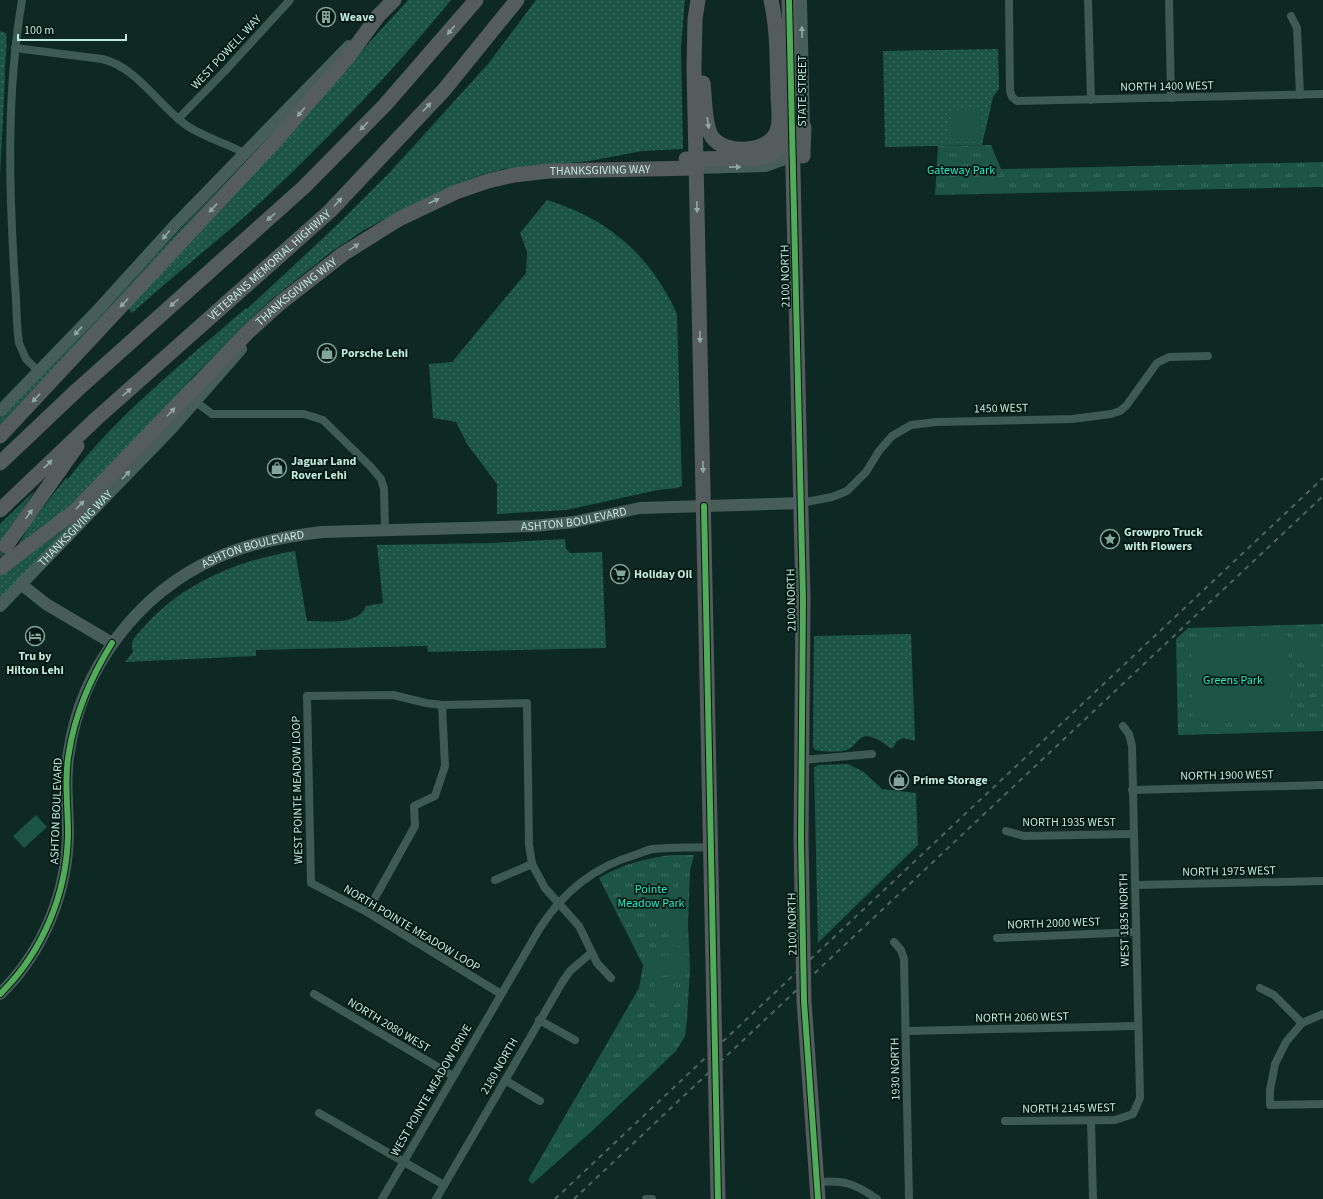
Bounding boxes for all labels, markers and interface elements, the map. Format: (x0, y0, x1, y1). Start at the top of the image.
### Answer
building icon: Weave (315, 6, 337, 28)
place label: Weave (340, 9, 375, 26)
street label: WEST POWELL WAY (187, 11, 266, 94)
scale bar (18, 16, 126, 42)
text: 100 m (24, 22, 54, 39)
one-way arrow (447, 25, 456, 35)
one-way arrow (799, 25, 805, 38)
street label: STATE STREET (794, 55, 811, 127)
street label: NORTH 1400 WEST (1120, 77, 1215, 96)
one-way arrow (422, 103, 431, 112)
one-way arrow (296, 106, 305, 117)
one-way arrow (705, 116, 711, 129)
one-way arrow (359, 121, 369, 131)
street label: THANKSGIVING WAY (549, 161, 651, 180)
park label: Gateway Park (927, 162, 995, 179)
one-way arrow (729, 164, 741, 171)
one-way arrow (333, 197, 343, 207)
one-way arrow (428, 198, 440, 204)
one-way arrow (694, 201, 700, 214)
one-way arrow (208, 203, 218, 213)
street label: VETERANS MEMORIAL HIGHWAY (204, 206, 335, 325)
one-way arrow (266, 212, 275, 221)
one-way arrow (162, 231, 171, 240)
one-way arrow (348, 244, 359, 251)
street label: 2100 NORTH (776, 244, 795, 308)
street label: THANKSGIVING WAY (252, 253, 341, 330)
one-way arrow (120, 298, 129, 308)
one-way arrow (168, 299, 179, 308)
one-way arrow (73, 326, 83, 336)
one-way arrow (697, 331, 703, 344)
shop icon: Porsche Lehi (316, 342, 338, 364)
place label: Porsche Lehi (341, 345, 408, 362)
one-way arrow (121, 387, 132, 396)
one-way arrow (31, 393, 41, 403)
street label: 1450 WEST (974, 400, 1029, 417)
one-way arrow (166, 407, 176, 417)
place label: Jaguar Land Rover Lehi (291, 453, 357, 484)
shop icon: Jaguar Land Rover Lehi (266, 457, 288, 479)
one-way arrow (44, 460, 53, 469)
one-way arrow (700, 461, 706, 474)
one-way arrow (121, 470, 131, 480)
street label: THANKSGIVING WAY (34, 486, 117, 571)
one-way arrow (76, 500, 85, 510)
street label: ASHTON BOULEVARD (521, 503, 628, 535)
one-way arrow (25, 508, 33, 519)
place label: Growpro Truck with Flowers (1124, 524, 1203, 555)
street label: ASHTON BOULEVARD (198, 526, 305, 573)
place icon: Growpro Truck with Flowers (1099, 528, 1121, 550)
supermarket icon: Holiday Oil (609, 563, 631, 585)
place label: Holiday Oil (634, 566, 693, 583)
street label: 2100 NORTH (782, 568, 801, 632)
hotel icon: Tru by Hilton Lehi (24, 625, 46, 647)
place label: Tru by Hilton Lehi (6, 648, 64, 679)
park label: Greens Park (1203, 672, 1263, 689)
street label: WEST POINTE MEADOW LOOP (288, 715, 307, 864)
street label: ASHTON BOULEVARD (46, 757, 67, 865)
street label: NORTH 1900 WEST (1180, 766, 1275, 785)
shop icon: Prime Storage (888, 769, 910, 791)
place label: Prime Storage (913, 772, 988, 789)
street label: NORTH 1935 WEST (1022, 814, 1116, 831)
street label: NORTH 1975 WEST (1182, 862, 1277, 881)
street label: WEST 1835 NORTH (1115, 873, 1134, 967)
street label: NORTH POINTE MEADOW LOOP (340, 881, 483, 976)
park label: Pointe Meadow Park (617, 881, 685, 912)
street label: 2100 NORTH (783, 892, 802, 956)
street label: NORTH 2000 WEST (1007, 913, 1102, 934)
street label: NORTH 2080 WEST (344, 994, 434, 1057)
street label: NORTH 2060 WEST (975, 1008, 1070, 1027)
street label: WEST POINTE MEADOW DRIVE (387, 1021, 476, 1160)
street label: 2180 NORTH (476, 1035, 523, 1098)
street label: 1930 NORTH (886, 1037, 905, 1101)
street label: NORTH 2145 WEST (1022, 1099, 1117, 1118)

